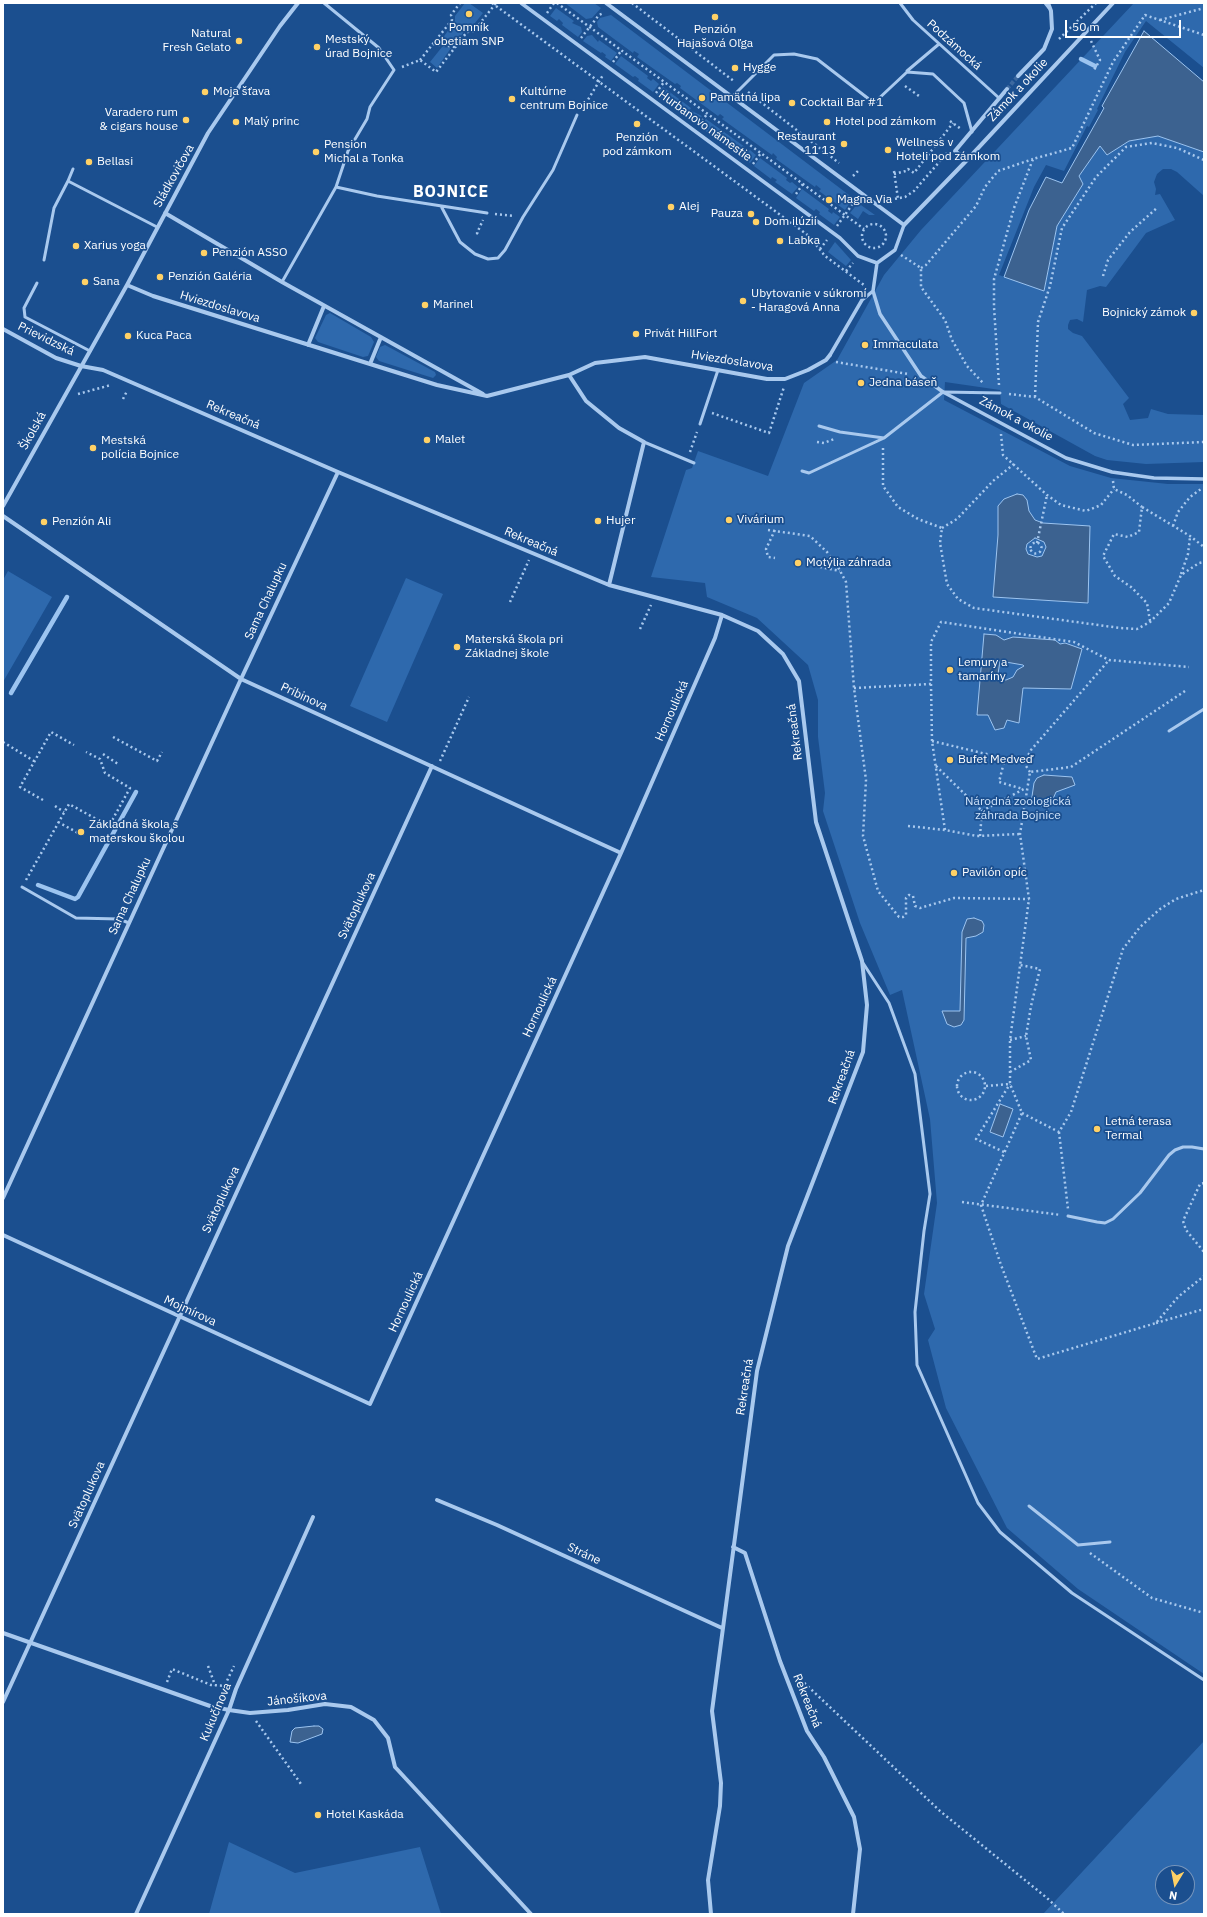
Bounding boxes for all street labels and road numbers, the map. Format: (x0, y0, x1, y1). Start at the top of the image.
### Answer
street label: Podzámocká (924, 17, 984, 73)
street label: Zámok a okolie (985, 55, 1051, 125)
street label: Hurbanovo námestie (656, 87, 754, 165)
street label: Sládkovičova (151, 142, 197, 210)
street label: Hviezdoslavova (178, 288, 262, 326)
street label: Prievidzská (15, 319, 77, 359)
street label: Hviezdoslavova (690, 347, 774, 375)
street label: Zámok a okolie (977, 394, 1055, 444)
street label: Rekreačná (204, 397, 262, 433)
street label: Školská (17, 409, 49, 453)
street label: Rekreačná (502, 524, 560, 560)
street label: Sama Chalupku (242, 560, 290, 642)
street label: Hornoulická (652, 678, 692, 744)
street label: Pribinova (278, 680, 330, 714)
street label: Rekreačná (784, 703, 806, 761)
street label: Sama Chalupku (106, 855, 154, 937)
street label: Svätoplukova (335, 870, 379, 942)
street label: Hornoulická (520, 975, 560, 1039)
street label: Rekreačná (825, 1048, 859, 1106)
street label: Svätoplukova (199, 1164, 243, 1236)
street label: Hornoulická (386, 1270, 426, 1334)
street label: Mojmírova (162, 1293, 218, 1329)
street label: Rekreačná (733, 1358, 757, 1416)
street label: Svätoplukova (66, 1459, 108, 1531)
street label: Stráne (565, 1540, 603, 1568)
street label: Rekreačná (790, 1672, 824, 1730)
street label: Kukučínova (197, 1681, 235, 1743)
street label: Jánošíkova (266, 1689, 328, 1709)

